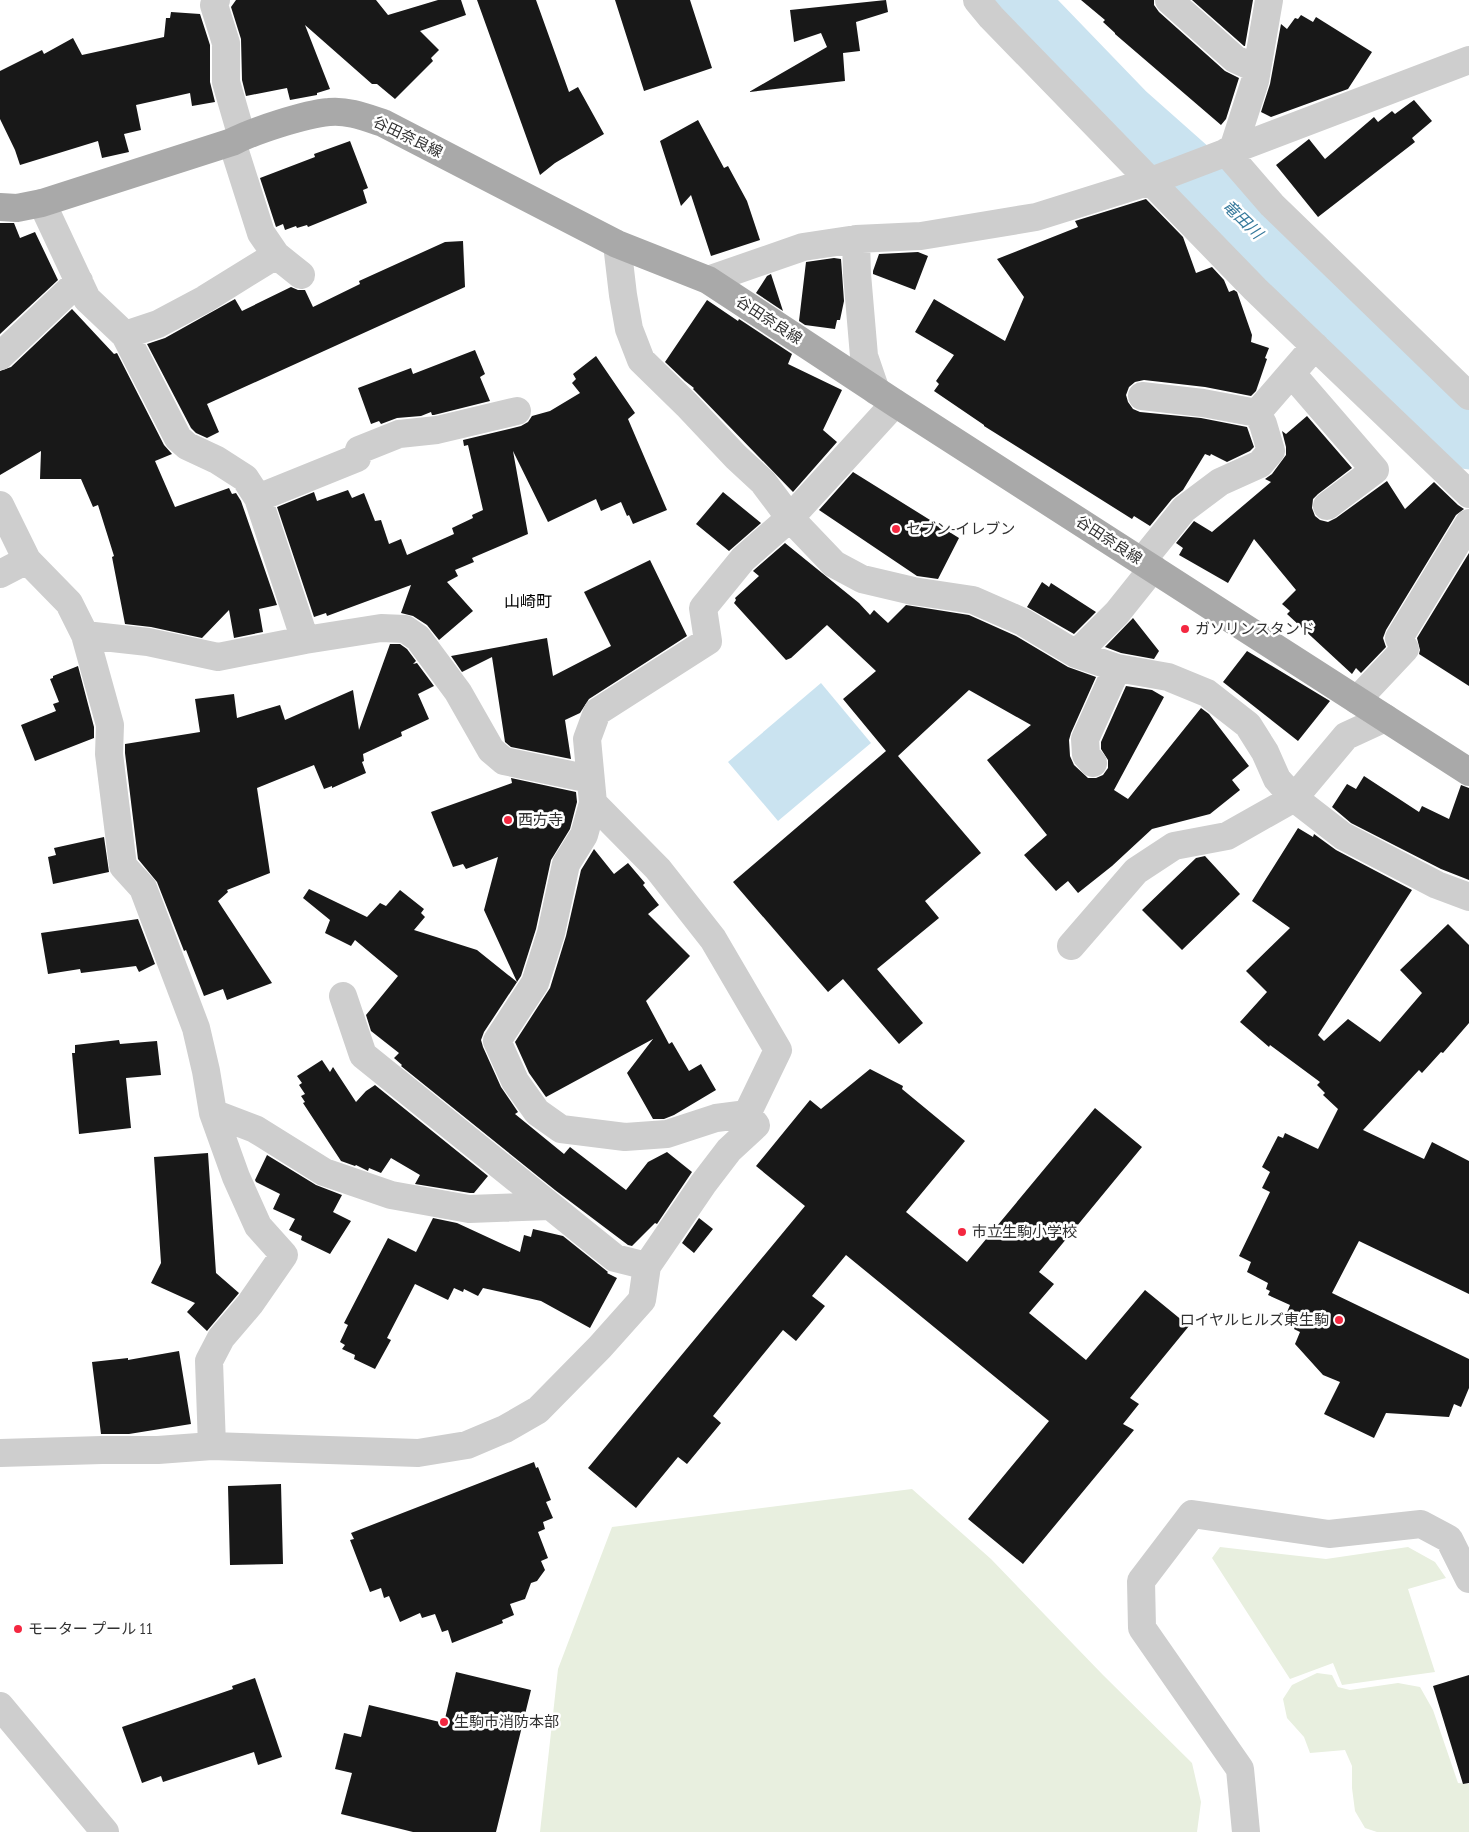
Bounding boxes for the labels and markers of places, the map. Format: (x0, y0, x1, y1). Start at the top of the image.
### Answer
place label: セブン-イレブン (906, 519, 1015, 538)
marker: セブン-イレブン (890, 523, 902, 535)
place label: ガソリンスタンド (1195, 619, 1315, 638)
marker: ガソリンスタンド (1179, 623, 1191, 635)
place label: 西方寺 (518, 810, 563, 829)
marker: 西方寺 (502, 814, 514, 826)
place label: 市立生駒小学校 (972, 1222, 1077, 1241)
marker: 市立生駒小学校 (956, 1226, 968, 1238)
place label: ロイヤルヒルズ東生駒 (1179, 1310, 1329, 1329)
marker: ロイヤルヒルズ東生駒 (1333, 1314, 1345, 1326)
place label: モーター プール 11 (28, 1619, 153, 1638)
marker: モーター プール 11 (12, 1623, 24, 1635)
place label: 生駒市消防本部 (454, 1712, 559, 1731)
marker: 生駒市消防本部 (438, 1716, 450, 1728)

